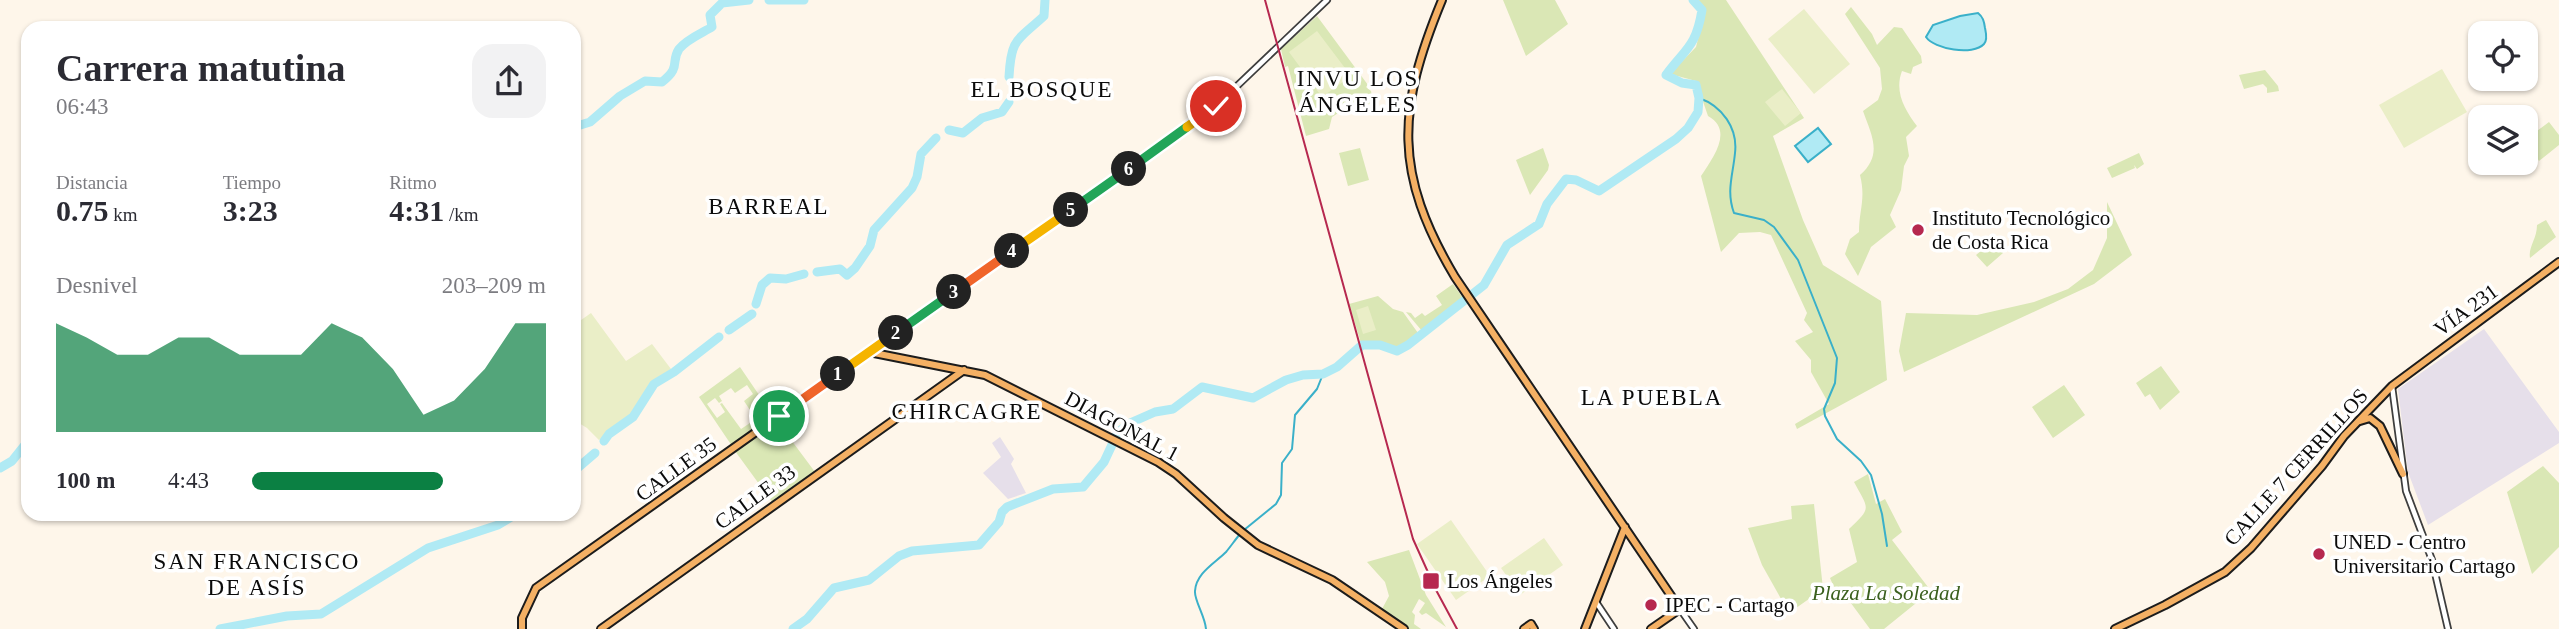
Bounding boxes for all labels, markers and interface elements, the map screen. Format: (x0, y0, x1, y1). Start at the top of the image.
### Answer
map controls (2468, 21, 2538, 175)
button: locate (2468, 21, 2538, 91)
button: share (472, 44, 546, 118)
text: Carrera matutina (56, 47, 346, 89)
district label: INVU LOS ÁNGELES (1297, 66, 1419, 117)
pin (1186, 76, 1246, 136)
district label: EL BOSQUE (970, 77, 1114, 102)
icon: check (1197, 87, 1235, 125)
text: 06:43 (56, 94, 108, 119)
button: layers (2468, 105, 2538, 175)
pin: 6 (1112, 152, 1146, 186)
text: 6 (1124, 158, 1133, 179)
text: Distancia (56, 172, 128, 193)
text: Tiempo (223, 172, 281, 193)
text: Ritmo (389, 172, 437, 193)
pin: 5 (1054, 192, 1088, 228)
text: 0.75 (56, 194, 109, 227)
text: 3:23 (223, 194, 278, 227)
text: 4:31 (389, 194, 444, 227)
district label: BARREAL (708, 194, 830, 219)
text: 5 (1066, 199, 1075, 220)
text: km (109, 204, 138, 225)
text: /km (444, 204, 479, 225)
place label: Instituto Tecnológico de Costa Rica (1932, 206, 2110, 254)
marker: Instituto Tecnológico de Costa Rica (1910, 222, 1926, 238)
pin: 4 (995, 233, 1030, 268)
text: 4 (1007, 240, 1016, 261)
text: Desnivel (56, 273, 138, 298)
text: 203–209 m (442, 273, 546, 298)
pin: 3 (936, 274, 972, 310)
street label: VÍA 231 (2429, 279, 2503, 341)
text: 3 (949, 281, 958, 302)
pin: 2 (878, 316, 914, 350)
text: 2 (891, 322, 900, 343)
pin: 1 (820, 356, 856, 392)
text: 1 (833, 363, 842, 384)
street label: CALLE 7 CERRILLOS (2219, 384, 2373, 550)
district label: LA PUEBLA (1581, 385, 1723, 410)
pin (749, 386, 809, 446)
street label: DIAGONAL 1 (1061, 386, 1183, 466)
icon: arrive (760, 397, 798, 435)
district label: CHIRCAGRE (892, 399, 1042, 424)
street label: CALLE 35 (631, 432, 721, 506)
street label: CALLE 33 (710, 460, 800, 534)
text: 100 m (56, 468, 115, 493)
text: 4:43 (168, 468, 209, 493)
place label: UNED - Centro Universitario Cartago (2333, 530, 2516, 578)
marker: UNED - Centro Universitario Cartago (2311, 546, 2327, 562)
district label: SAN FRANCISCO DE ASÍS (154, 549, 360, 600)
place label: Los Ángeles (1447, 569, 1553, 593)
marker: Los Ángeles (1421, 571, 1441, 591)
park label: Plaza La Soledad (1811, 581, 1961, 605)
place label: IPEC - Cartago (1665, 593, 1794, 617)
marker: IPEC - Cartago (1643, 597, 1659, 613)

